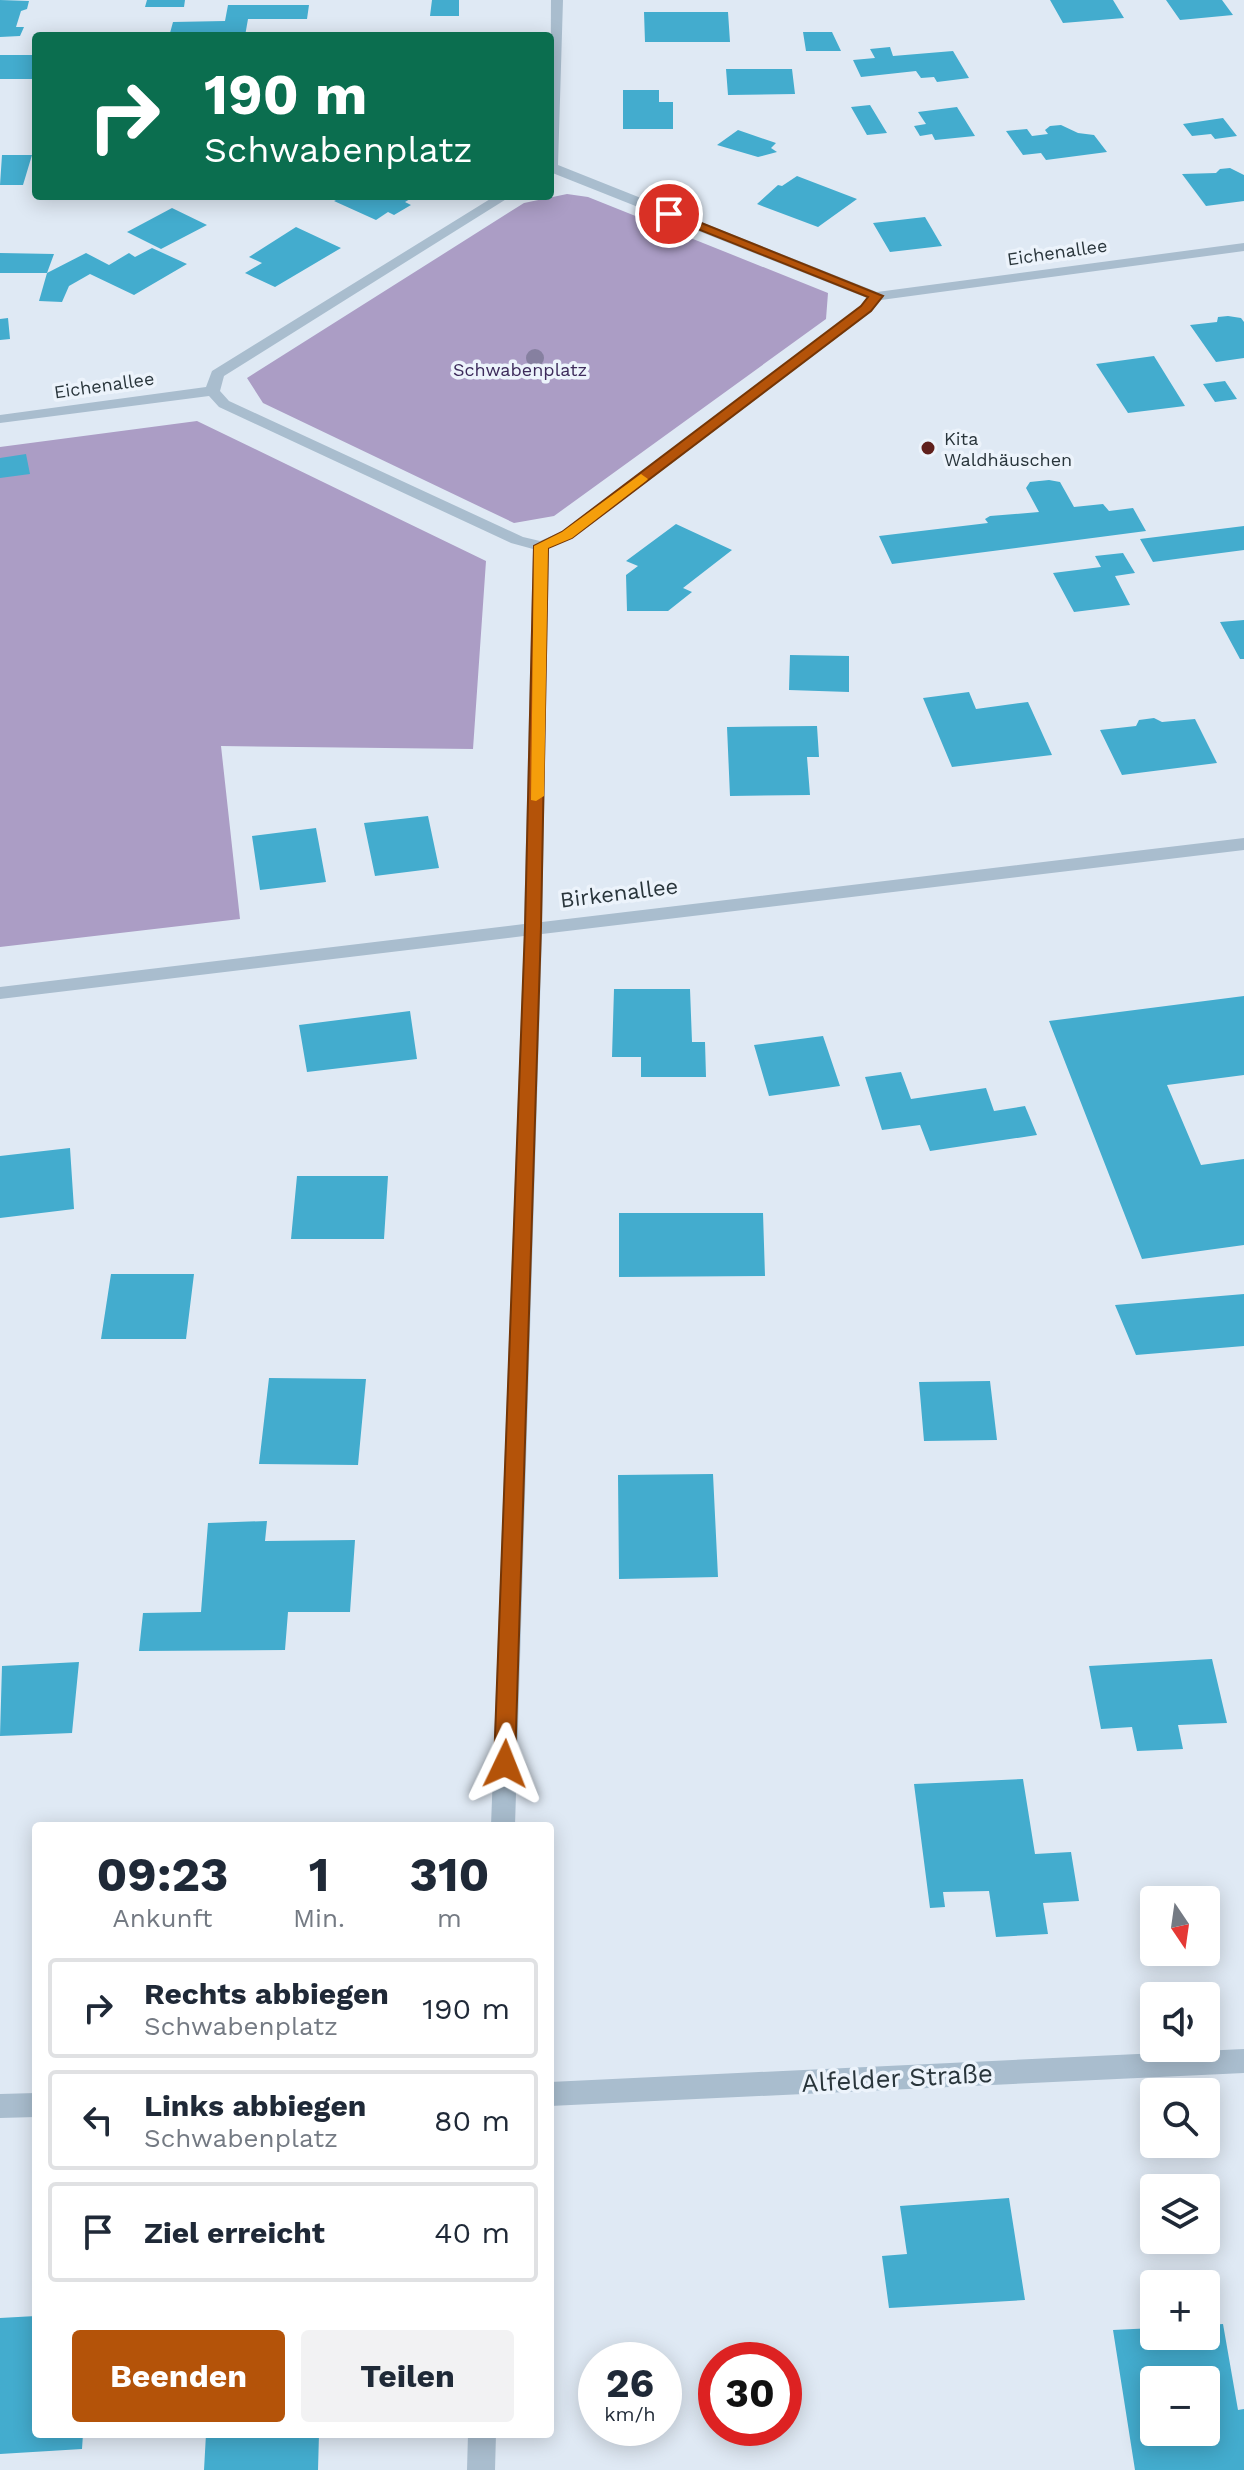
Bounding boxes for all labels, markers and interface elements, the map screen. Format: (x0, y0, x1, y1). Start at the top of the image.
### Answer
text: 190 m (204, 62, 367, 128)
icon: right (72, 64, 176, 168)
text: Schwabenplatz (204, 129, 473, 171)
pin (635, 180, 703, 248)
icon: arrive (647, 192, 691, 236)
street label: Eichenallee (1006, 235, 1108, 269)
park label: Schwabenplatz (453, 359, 587, 380)
street label: Eichenallee (53, 368, 155, 402)
place label: Kita Waldhäuschen (944, 428, 1072, 470)
marker: Kita Waldhäuschen (919, 439, 937, 457)
street label: Birkenallee (558, 873, 680, 913)
position arrow (463, 1722, 547, 1806)
text: 09:23 (96, 1846, 228, 1903)
text: 1 (309, 1846, 329, 1903)
text: 310 (409, 1846, 490, 1903)
north arrow (1140, 1886, 1220, 1966)
map controls (1140, 1886, 1220, 2446)
text: Ankunft (113, 1903, 212, 1933)
text: Min. (293, 1903, 345, 1933)
text: m (437, 1903, 462, 1933)
text: Rechts abbiegen (144, 1976, 389, 2011)
button: sound (1140, 1982, 1220, 2062)
icon: right (76, 1986, 120, 2030)
text: 190 m (422, 1991, 510, 2026)
text: Schwabenplatz (144, 2011, 338, 2041)
street label: Alfelder Straße (801, 2058, 993, 2098)
button: search (1140, 2078, 1220, 2158)
text: Links abbiegen (144, 2088, 366, 2123)
icon: left (76, 2098, 120, 2142)
text: 80 m (434, 2103, 510, 2138)
text: Schwabenplatz (144, 2123, 338, 2153)
button: layers (1140, 2174, 1220, 2254)
icon: arrive (76, 2210, 120, 2254)
text: Ziel erreicht (144, 2215, 325, 2250)
text: 40 m (434, 2215, 510, 2250)
button: + (1140, 2270, 1220, 2350)
button: Beenden (72, 2330, 285, 2422)
button: Teilen (301, 2330, 514, 2422)
speed limit sign: 30 (698, 2342, 802, 2446)
text: 26 (606, 2360, 654, 2407)
button: − (1140, 2366, 1220, 2446)
text: km/h (604, 2402, 656, 2426)

